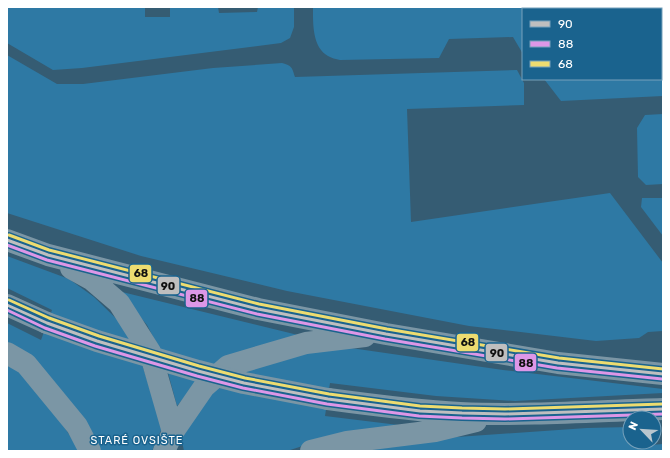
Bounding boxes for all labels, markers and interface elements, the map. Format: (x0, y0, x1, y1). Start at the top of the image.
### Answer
legend (522, 8, 662, 80)
text: 90 (558, 17, 573, 31)
text: 88 (558, 37, 573, 51)
text: 68 (558, 57, 573, 71)
line badge: 68 (129, 264, 152, 283)
text: 68 (134, 267, 148, 280)
line badge: 90 (157, 276, 180, 295)
text: 90 (161, 280, 175, 293)
line badge: 88 (185, 289, 208, 308)
text: 88 (190, 292, 204, 305)
line badge: 68 (456, 333, 479, 352)
text: 68 (461, 336, 475, 349)
line badge: 90 (485, 343, 508, 362)
text: 90 (490, 347, 504, 360)
line badge: 88 (514, 353, 537, 372)
text: 88 (519, 357, 533, 370)
north arrow (622, 410, 662, 450)
text: N (626, 420, 641, 432)
district label: STARÉ OVSIŠTE (90, 434, 184, 447)

